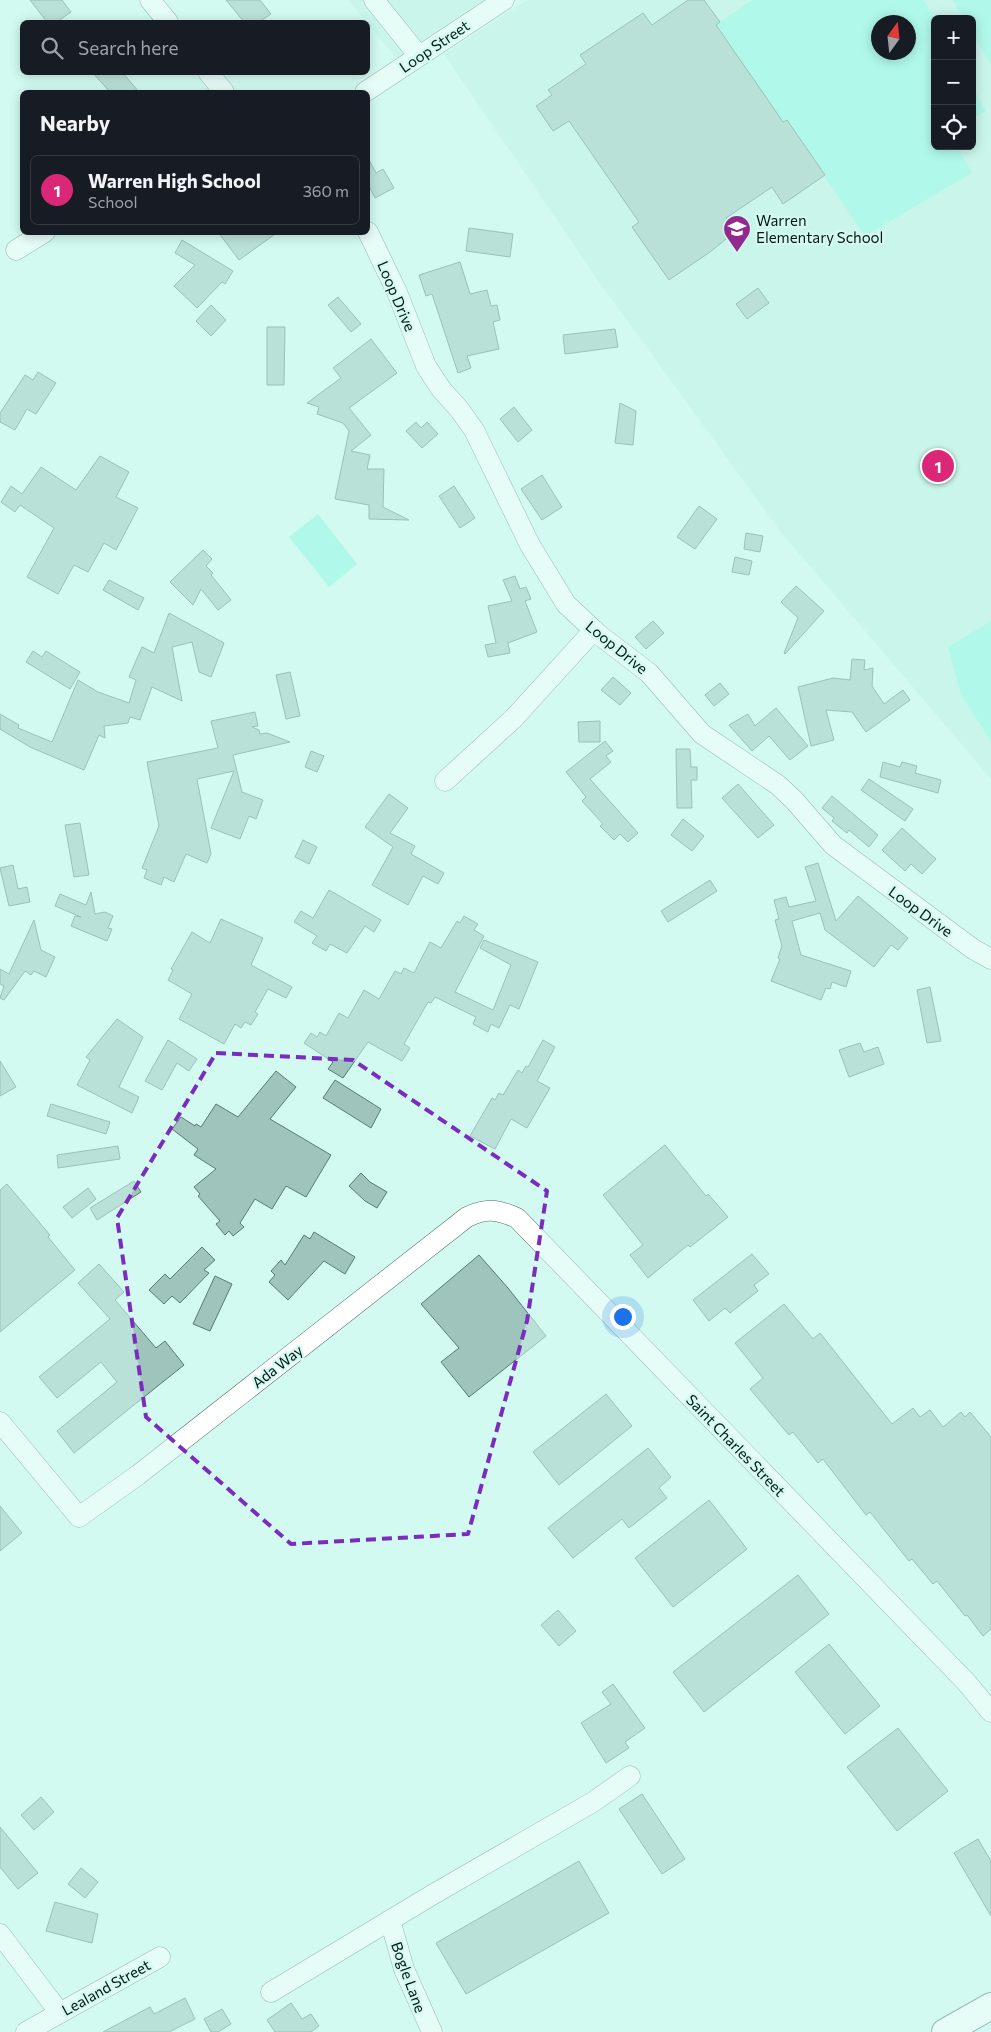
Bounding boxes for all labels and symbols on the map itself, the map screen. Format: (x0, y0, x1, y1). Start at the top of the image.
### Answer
north arrow (871, 15, 916, 60)
street label: Loop Street (396, 16, 472, 76)
place label: Warren Elementary School (756, 211, 883, 246)
school or university icon: Warren Elementary School (722, 214, 752, 253)
street label: Loop Drive (374, 258, 420, 334)
pin: 1 (922, 447, 954, 485)
street label: Loop Drive (582, 617, 652, 677)
street label: Loop Drive (886, 882, 956, 940)
your location (610, 1304, 636, 1330)
street label: Ada Way (248, 1340, 306, 1391)
street label: Saint Charles Street (683, 1390, 789, 1500)
street label: Bogle Lane (388, 1939, 430, 2015)
street label: Lealand Street (59, 1955, 153, 2019)

